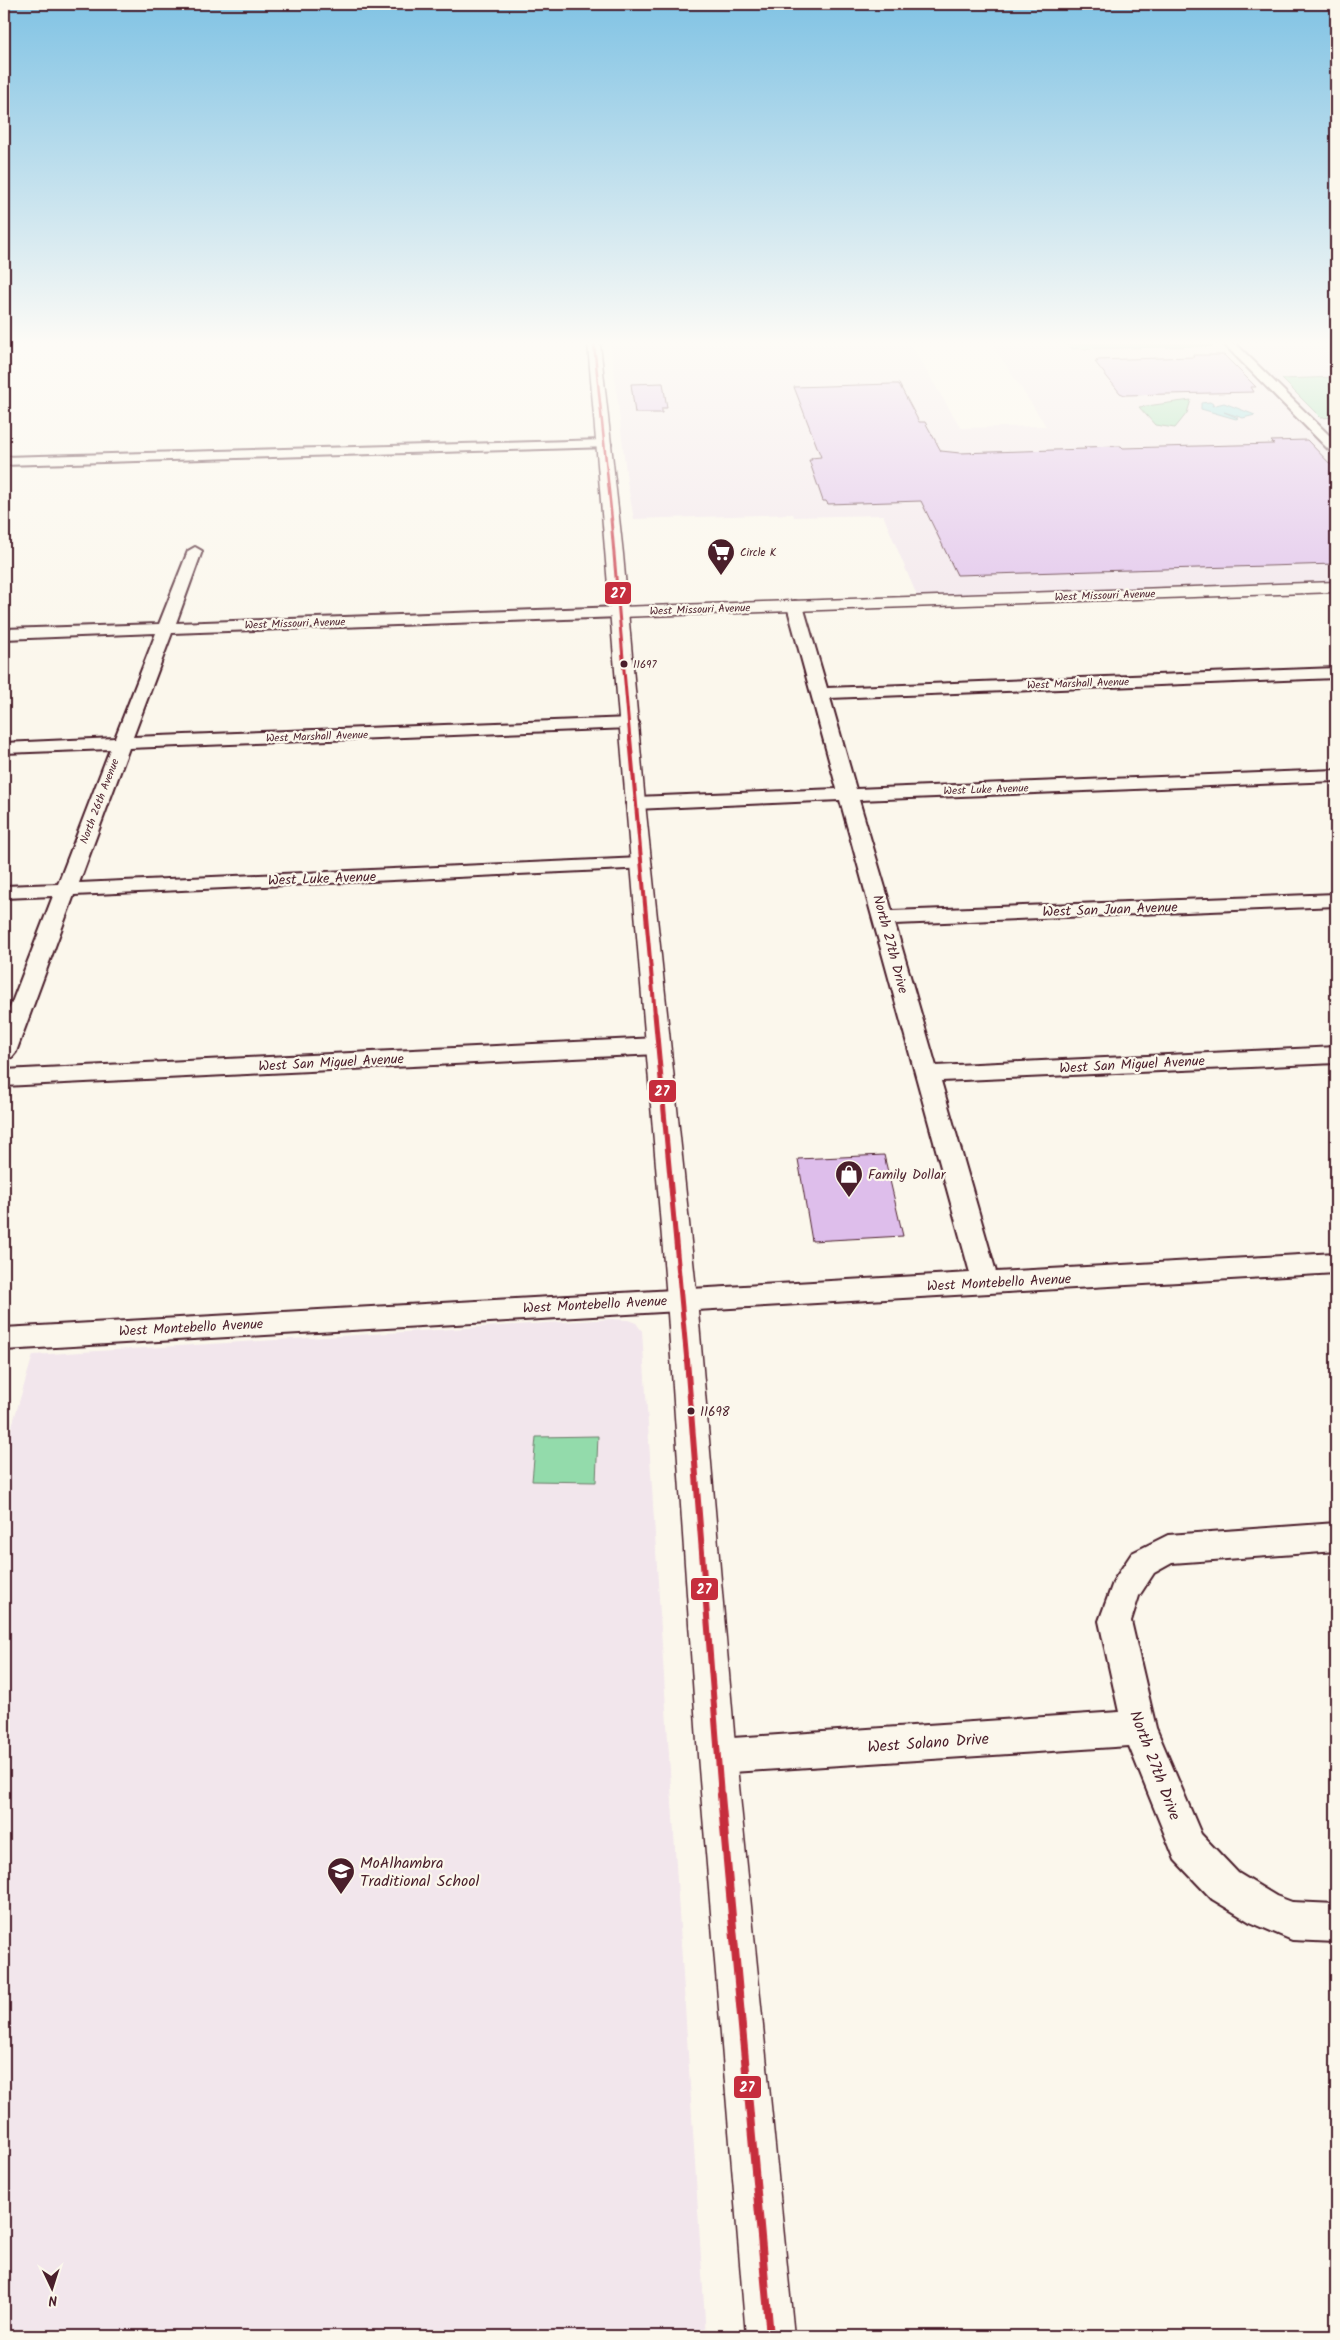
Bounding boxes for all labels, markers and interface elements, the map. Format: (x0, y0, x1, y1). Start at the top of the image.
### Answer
supermarket icon: Circle K (706, 537, 736, 576)
place label: Circle K (740, 544, 777, 562)
line badge: 27 (604, 581, 632, 605)
text: 27 (611, 583, 626, 605)
street label: West Missouri Avenue (1054, 585, 1156, 607)
street label: West Missouri Avenue (649, 599, 751, 621)
street label: West Missouri Avenue (244, 613, 346, 635)
place label: 11697 (633, 656, 657, 674)
marker: 11697 (619, 659, 629, 669)
street label: West Marshall Avenue (1027, 673, 1130, 695)
street label: West Marshall Avenue (266, 726, 369, 748)
street label: North 26th Avenue (75, 756, 124, 847)
street label: West Luke Avenue (943, 780, 1029, 800)
street label: West Luke Avenue (268, 866, 377, 892)
street label: North 27th Drive (866, 892, 914, 997)
street label: West San Juan Avenue (1042, 897, 1179, 923)
street label: West San Miguel Avenue (258, 1048, 405, 1078)
street label: West San Miguel Avenue (1059, 1050, 1206, 1080)
line badge: 27 (648, 1079, 677, 1103)
text: 27 (655, 1081, 670, 1103)
shop icon: Family Dollar (834, 1159, 864, 1198)
place label: Family Dollar (868, 1164, 947, 1186)
street label: West Montebello Avenue (926, 1268, 1072, 1298)
street label: West Montebello Avenue (522, 1290, 668, 1320)
street label: West Montebello Avenue (118, 1313, 264, 1343)
place label: 11698 (700, 1402, 730, 1423)
marker: 11698 (686, 1406, 696, 1416)
line badge: 27 (690, 1577, 719, 1601)
text: 27 (697, 1579, 712, 1601)
street label: North 27th Drive (1122, 1707, 1187, 1824)
street label: West Solano Drive (866, 1727, 990, 1760)
place label: MoAlhambra Traditional School (360, 1851, 479, 1894)
school or university icon: MoAlhambra Traditional School (326, 1856, 356, 1895)
line badge: 27 (733, 2075, 762, 2099)
text: 27 (740, 2077, 755, 2099)
north arrow (28, 2262, 78, 2312)
text: N (48, 2289, 58, 2311)

